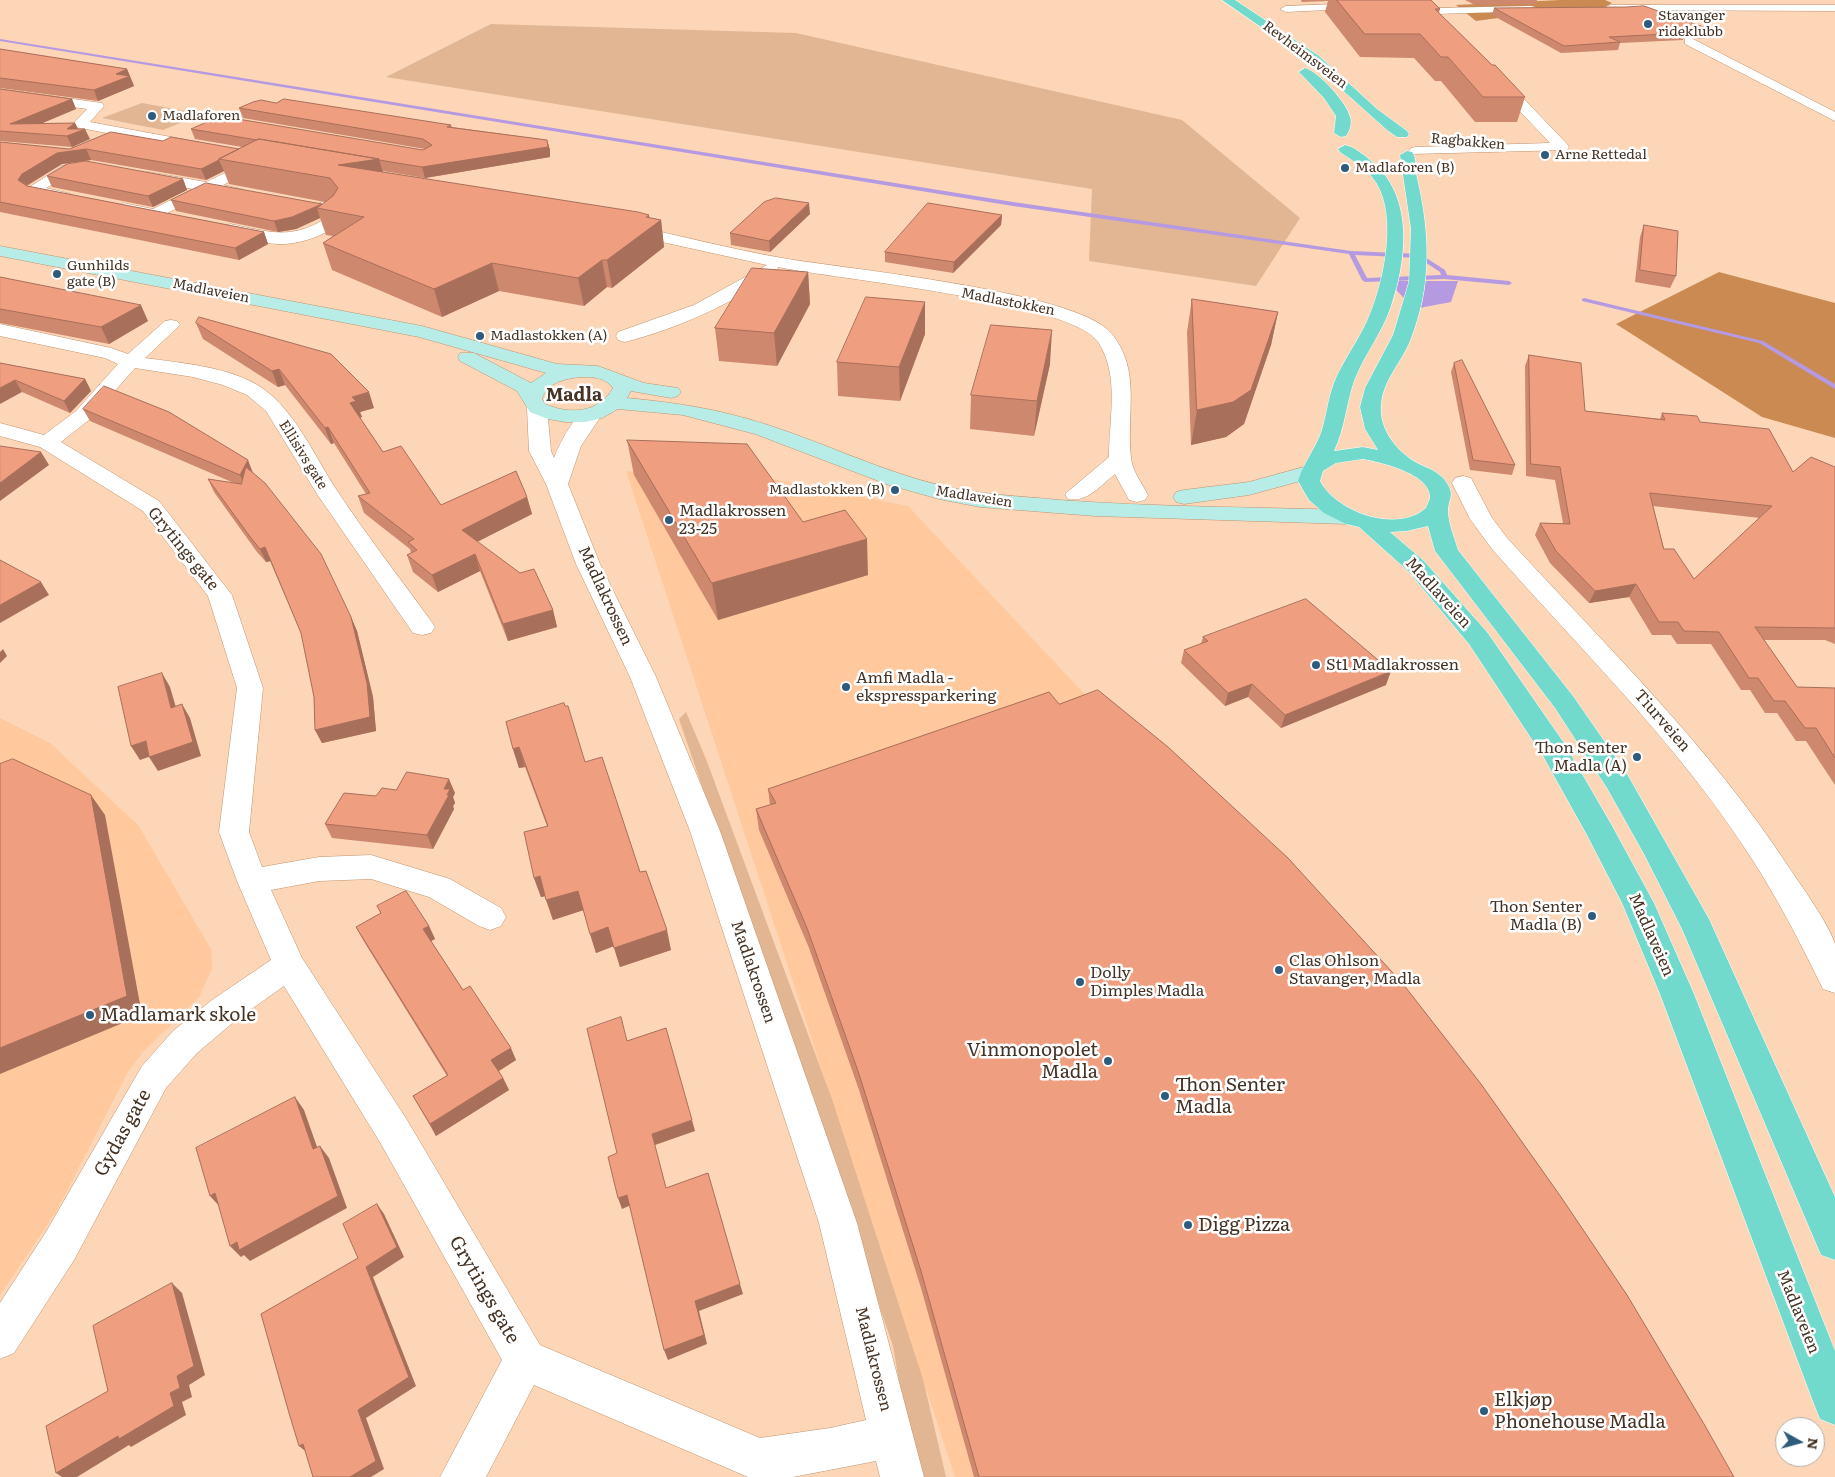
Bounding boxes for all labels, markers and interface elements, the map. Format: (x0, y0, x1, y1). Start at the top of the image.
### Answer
place label: Stavanger rideklubb (1658, 8, 1725, 40)
street label: Revheimsveien (1259, 18, 1351, 92)
marker: Stavanger rideklubb (1642, 18, 1654, 30)
place label: Madlaforen (162, 108, 240, 124)
marker: Madlaforen (146, 110, 158, 122)
street label: Ragbakken (1430, 130, 1506, 154)
place label: Arne Rettedal (1555, 147, 1647, 163)
marker: Arne Rettedal (1539, 149, 1551, 161)
place label: Madlaforen (B) (1355, 160, 1455, 176)
marker: Madlaforen (B) (1339, 162, 1351, 174)
place label: Gunhilds gate (B) (67, 258, 129, 290)
marker: Gunhilds gate (B) (51, 268, 63, 280)
street label: Madlaveien (171, 275, 251, 307)
street label: Madlastokken (960, 285, 1056, 319)
place label: Madlastokken (A) (490, 328, 607, 344)
marker: Madlastokken (A) (474, 330, 486, 342)
district label: Madla (546, 385, 602, 407)
street label: Ellisivs gate (275, 417, 331, 493)
place label: Madlastokken (B) (769, 482, 885, 498)
street label: Madlaveien (934, 483, 1014, 511)
marker: Madlastokken (B) (889, 484, 901, 496)
place label: Madlakrossen 23-25 (679, 501, 786, 539)
street label: Grytings gate (143, 503, 223, 595)
marker: Madlakrossen 23-25 (663, 514, 675, 526)
street label: Madlakrossen (574, 543, 636, 649)
street label: Madlaveien (1401, 554, 1475, 632)
place label: St1 Madlakrossen (1326, 655, 1459, 675)
marker: St1 Madlakrossen (1310, 659, 1322, 671)
place label: Amfi Madla - ekspressparkering (856, 668, 996, 706)
marker: Amfi Madla - ekspressparkering (840, 681, 852, 693)
street label: Tiurveien (1630, 686, 1694, 756)
place label: Thon Senter Madla (A) (1534, 738, 1627, 776)
marker: Thon Senter Madla (A) (1631, 751, 1643, 763)
street label: Madlaveien (1624, 891, 1678, 979)
place label: Thon Senter Madla (B) (1489, 897, 1582, 935)
marker: Thon Senter Madla (B) (1586, 910, 1598, 922)
street label: Madlakrossen (726, 918, 780, 1026)
place label: Clas Ohlson Stavanger, Madla (1289, 951, 1421, 989)
place label: Dolly Dimples Madla (1090, 963, 1204, 1001)
marker: Clas Ohlson Stavanger, Madla (1273, 964, 1285, 976)
marker: Dolly Dimples Madla (1074, 976, 1086, 988)
place label: Madlamark skole (100, 1004, 256, 1026)
marker: Madlamark skole (84, 1009, 96, 1021)
place label: Vinmonopolet Madla (967, 1039, 1098, 1083)
marker: Vinmonopolet Madla (1102, 1055, 1114, 1067)
place label: Thon Senter Madla (1175, 1074, 1285, 1118)
street label: Gydas gate (90, 1085, 156, 1181)
marker: Thon Senter Madla (1159, 1090, 1171, 1102)
place label: Digg Pizza (1198, 1214, 1290, 1236)
marker: Digg Pizza (1182, 1219, 1194, 1231)
street label: Grytings gate (444, 1232, 524, 1348)
street label: Madlaveien (1772, 1267, 1824, 1357)
street label: Madlakrossen (851, 1305, 895, 1413)
place label: Elkjøp Phonehouse Madla (1494, 1389, 1666, 1433)
marker: Elkjøp Phonehouse Madla (1478, 1405, 1490, 1417)
north arrow (1775, 1417, 1825, 1467)
text: N (1803, 1437, 1825, 1451)

